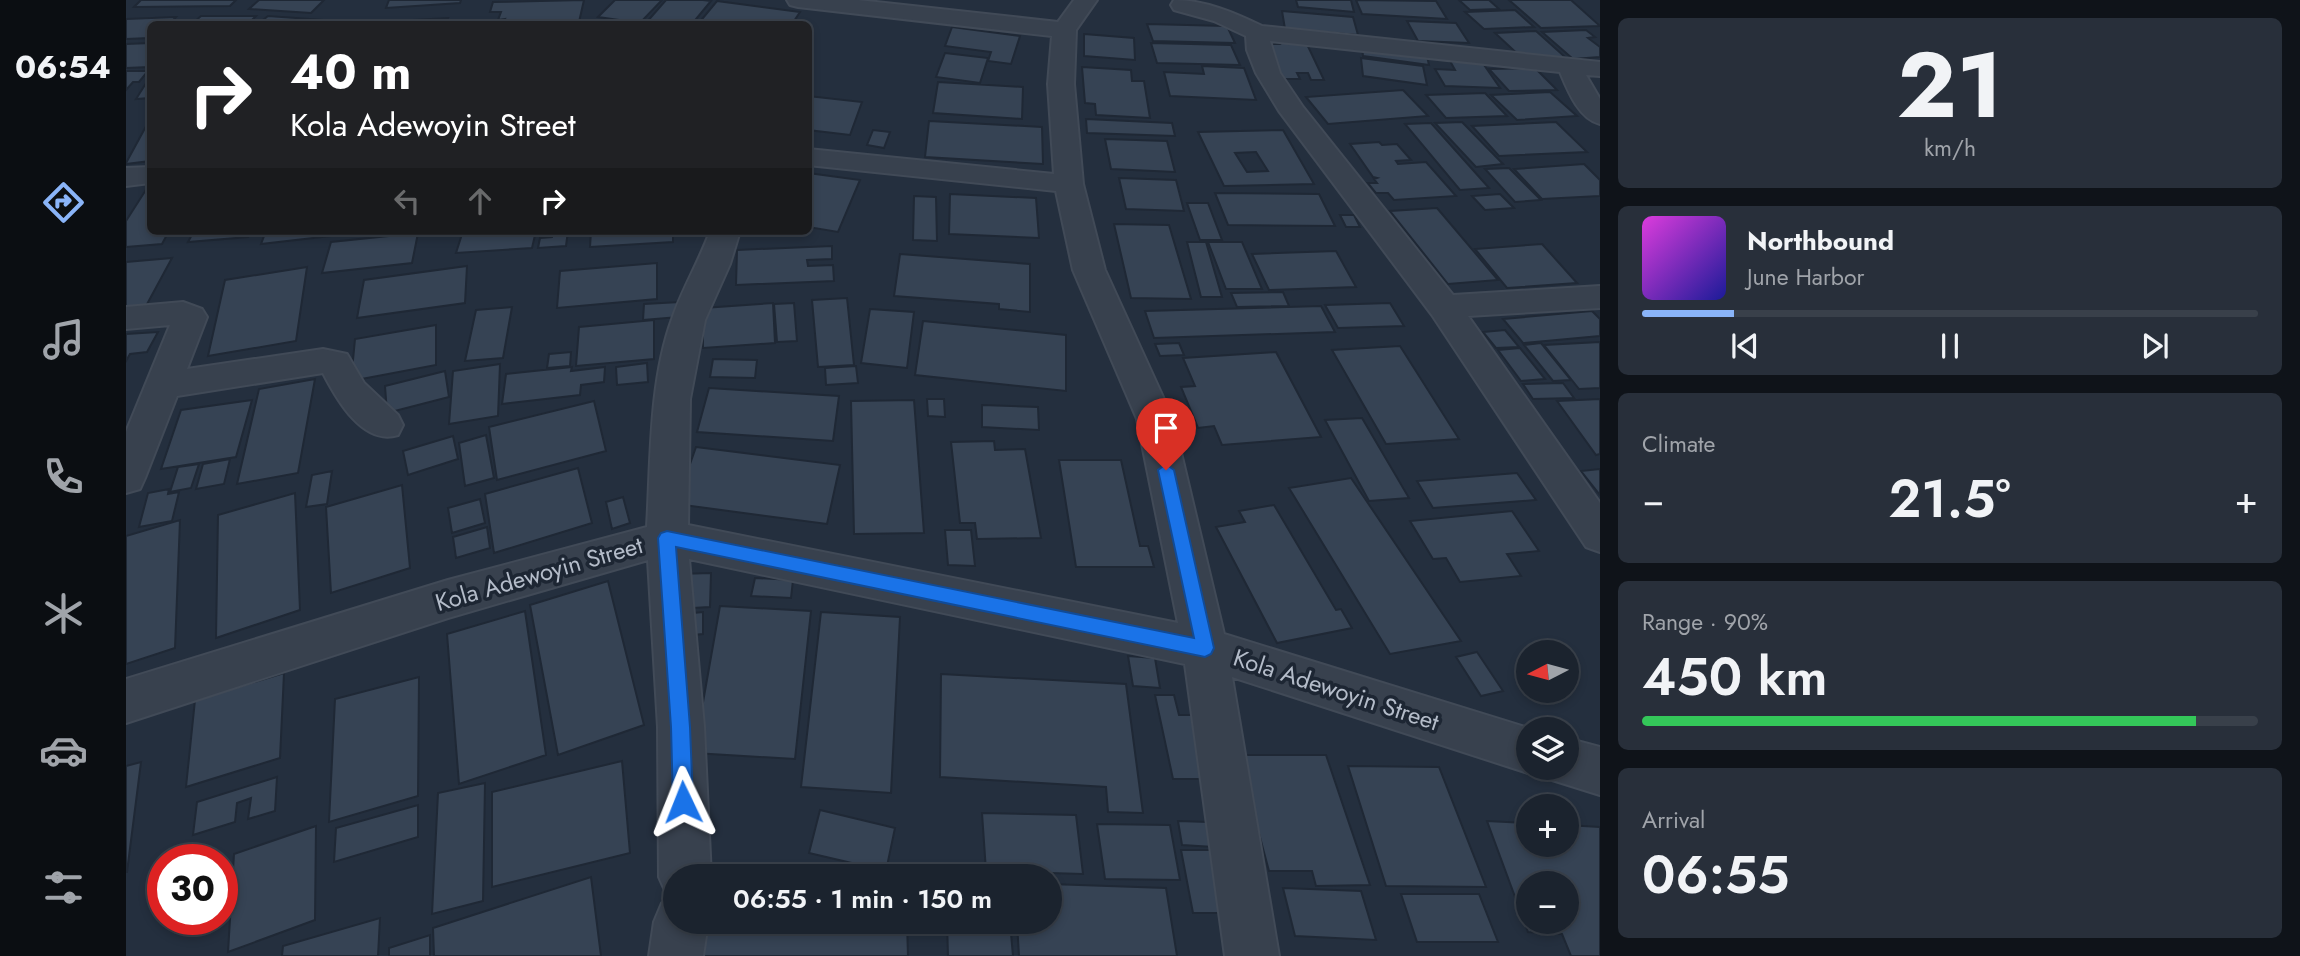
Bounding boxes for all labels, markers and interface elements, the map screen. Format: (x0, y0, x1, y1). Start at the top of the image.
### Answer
text: 21 (1897, 20, 2003, 151)
text: 40 m (290, 37, 412, 107)
text: 06:54 (15, 44, 111, 90)
icon: right (175, 49, 266, 140)
text: Kola Adewoyin Street (290, 102, 576, 148)
text: km/h (1924, 131, 1976, 165)
icon: directions (39, 178, 88, 227)
icon: left (388, 182, 426, 220)
icon: ahead (461, 182, 499, 220)
icon: right (534, 182, 572, 220)
text: Northbound (1747, 222, 1894, 260)
text: June Harbor (1747, 260, 1864, 294)
icon: music (39, 315, 88, 364)
icon: previous (1726, 327, 1764, 365)
icon: pause (1931, 327, 1969, 365)
icon: next (2136, 327, 2174, 365)
pin (1136, 398, 1196, 470)
icon: arrive (1147, 409, 1185, 447)
text: Climate (1642, 427, 1715, 461)
icon: phone (39, 452, 88, 501)
text: 21.5° (1889, 461, 2011, 537)
text: − (1642, 472, 1664, 527)
text: + (2235, 472, 2258, 527)
street label: Kola Adewoyin Street (431, 527, 647, 620)
icon: climate (39, 589, 88, 638)
text: Range · 90% (1642, 605, 1768, 639)
text: 450 km (1642, 639, 1827, 715)
street label: Kola Adewoyin Street (1229, 640, 1444, 739)
north arrow (1516, 640, 1578, 704)
map controls (1516, 640, 1579, 934)
button: layers (1516, 717, 1579, 780)
icon: car (39, 726, 88, 775)
position arrow (646, 765, 720, 839)
button: + (1516, 794, 1579, 857)
text: Arrival (1642, 803, 1705, 837)
text: 06:55 (1642, 837, 1790, 913)
speed limit sign: 30 (147, 844, 238, 935)
icon: filters (39, 863, 88, 912)
button: − (1516, 871, 1579, 934)
text: 06:55 · 1 min · 150 m (733, 880, 992, 918)

